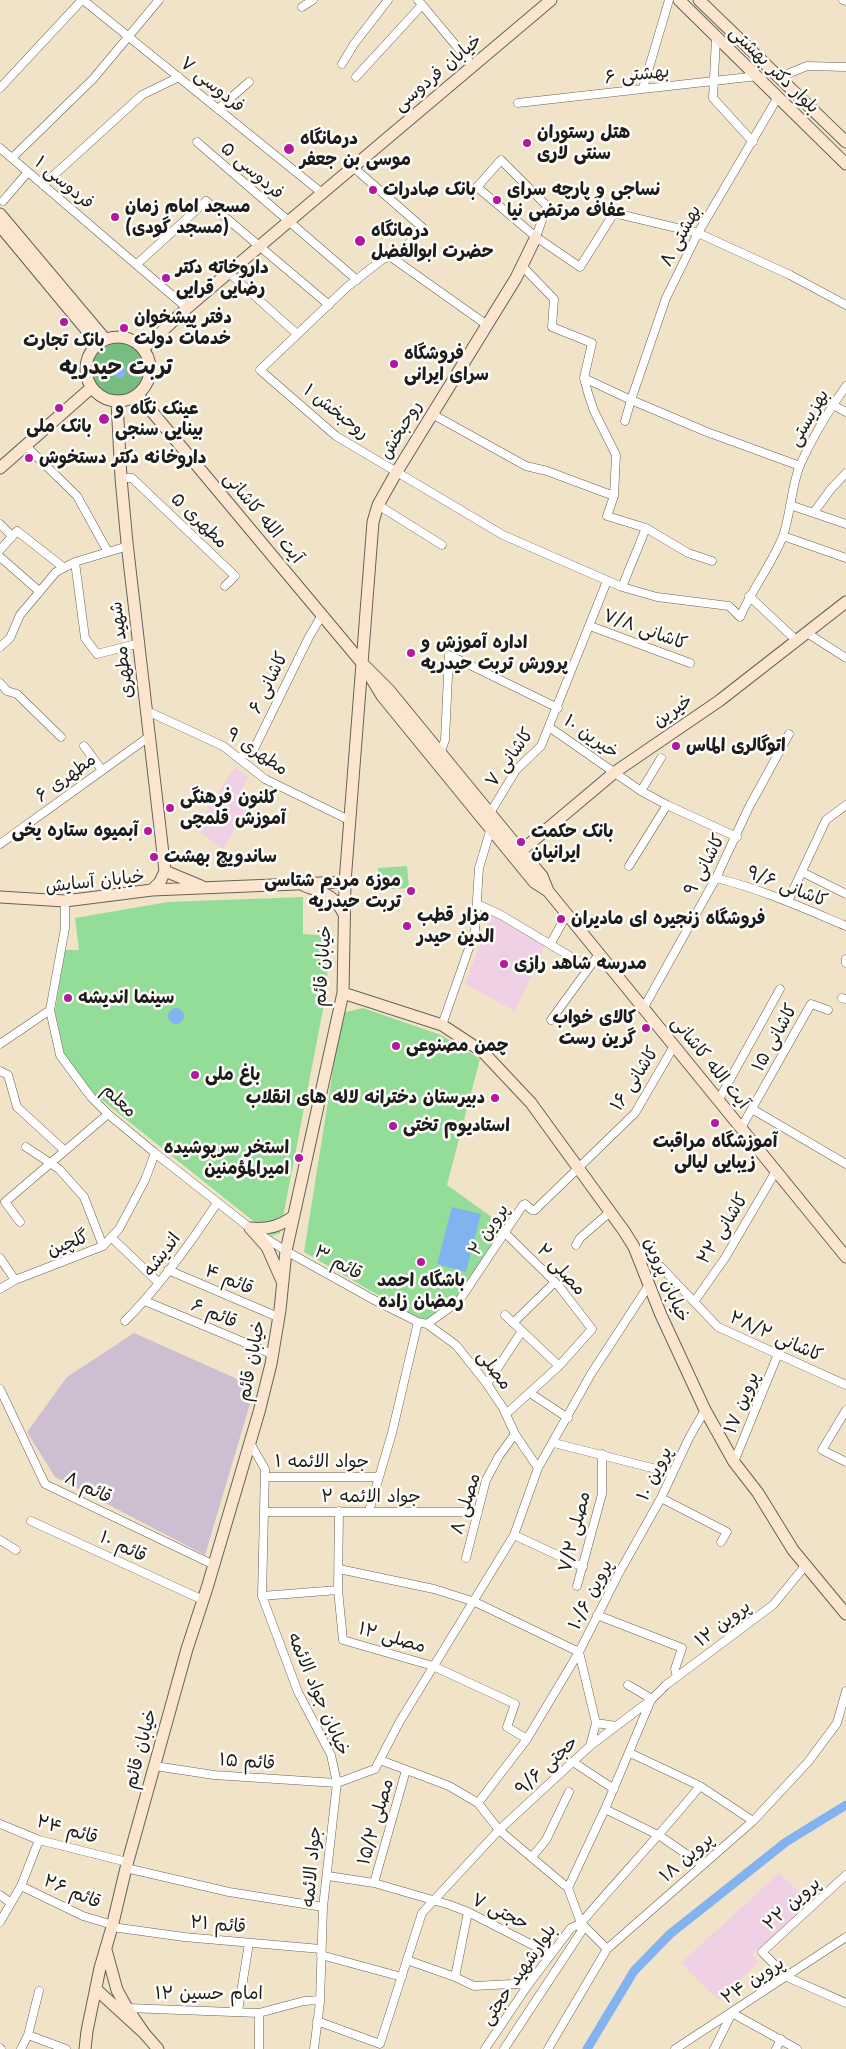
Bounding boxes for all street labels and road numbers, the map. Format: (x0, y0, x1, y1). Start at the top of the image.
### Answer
street label: بلوار دکتر بهشتی (724, 22, 824, 118)
street label: خیابان فردوسی (389, 30, 487, 116)
street label: فردوسی ۷ (175, 52, 249, 118)
street label: بهشتی ۶ (603, 61, 671, 89)
street label: فردوسی ۵ (216, 138, 288, 204)
street label: فردوسی ۱ (30, 152, 98, 214)
street label: بهشتی ۸ (656, 201, 706, 271)
street label: روحبخش ۱ (299, 380, 373, 444)
street label: بهزیستی (784, 386, 834, 450)
street label: روحبخش (375, 397, 427, 463)
street label: آیت الله کاشانی (219, 468, 307, 568)
street label: مطهری ۵ (166, 489, 232, 553)
street label: شهید مطهری (105, 600, 139, 700)
street label: کاشانی ۷/۸ (600, 605, 690, 655)
street label: کاشانی ۶ (245, 649, 293, 717)
street label: خیرین (649, 690, 697, 732)
street label: خیرین ۱۰ (559, 710, 623, 764)
street label: مطهری ۹ (222, 723, 292, 781)
street label: کاشانی ۷ (481, 724, 539, 792)
street label: مطهری ۶ (32, 749, 100, 807)
street label: کاشانی ۹ (680, 831, 730, 899)
street label: کاشانی ۹/۶ (744, 862, 830, 912)
street label: خیابان آسایش (44, 866, 146, 898)
street label: خیابان قائم (309, 924, 337, 1008)
street label: کاشانی ۱۵ (748, 1000, 802, 1076)
street label: آیت الله کاشانی (666, 1012, 754, 1114)
street label: کاشانی ۱۶ (606, 1043, 664, 1115)
street label: معلم (97, 1080, 141, 1122)
street label: کاشانی ۲۲ (693, 1190, 753, 1268)
street label: پروین ۲ (464, 1200, 514, 1260)
street label: گلچین (44, 1226, 92, 1262)
street label: اندیشه (138, 1229, 186, 1281)
street label: خیابان پروین (639, 1234, 693, 1326)
street label: مصلی ۲ (532, 1240, 590, 1300)
street label: قائم ۳ (310, 1241, 366, 1285)
street label: قائم ۴ (201, 1260, 257, 1300)
street label: قائم ۶ (188, 1295, 240, 1333)
street label: کاشانی ۲۸/۲ (726, 1307, 826, 1367)
street label: خیابان قائم (234, 1319, 270, 1403)
street label: مصلی (472, 1346, 516, 1394)
street label: پروین ۱۷ (720, 1369, 764, 1437)
street label: پروین ۱۰ (633, 1443, 677, 1505)
street label: جواد الائمه ۱ (275, 1451, 369, 1473)
street label: قائم ۸ (61, 1467, 115, 1509)
street label: مصلی ۸ (446, 1471, 486, 1537)
street label: جواد الائمه ۲ (321, 1486, 421, 1508)
street label: مصلی ۷/۲ (555, 1489, 595, 1575)
street label: قائم ۱۰ (96, 1527, 150, 1567)
street label: پروین ۱۰/۶ (564, 1556, 618, 1634)
street label: پروین ۱۲ (691, 1596, 755, 1652)
street label: مصلی ۱۲ (356, 1618, 428, 1658)
street label: خیابان جواد الائمه (282, 1629, 354, 1759)
street label: خیابان قائم (120, 1707, 162, 1791)
street label: حجتی ۹/۶ (511, 1732, 583, 1800)
street label: قائم ۱۵ (218, 1749, 276, 1775)
street label: مصلی ۱۵/۲ (353, 1776, 399, 1868)
street label: قائم ۲۴ (34, 1811, 100, 1849)
street label: جواد الائمه (298, 1825, 326, 1909)
street label: پروین ۱۸ (656, 1829, 718, 1887)
street label: قائم ۲۶ (40, 1870, 104, 1914)
street label: پروین ۲۲ (759, 1873, 825, 1935)
street label: حجتی ۷ (468, 1889, 532, 1935)
street label: قائم ۲۱ (189, 1912, 247, 1938)
street label: بلوارشهید حجتی (476, 1921, 562, 2029)
street label: پروین ۲۴ (717, 1953, 789, 2009)
street label: امام حسین ۱۲ (155, 1983, 263, 2005)

